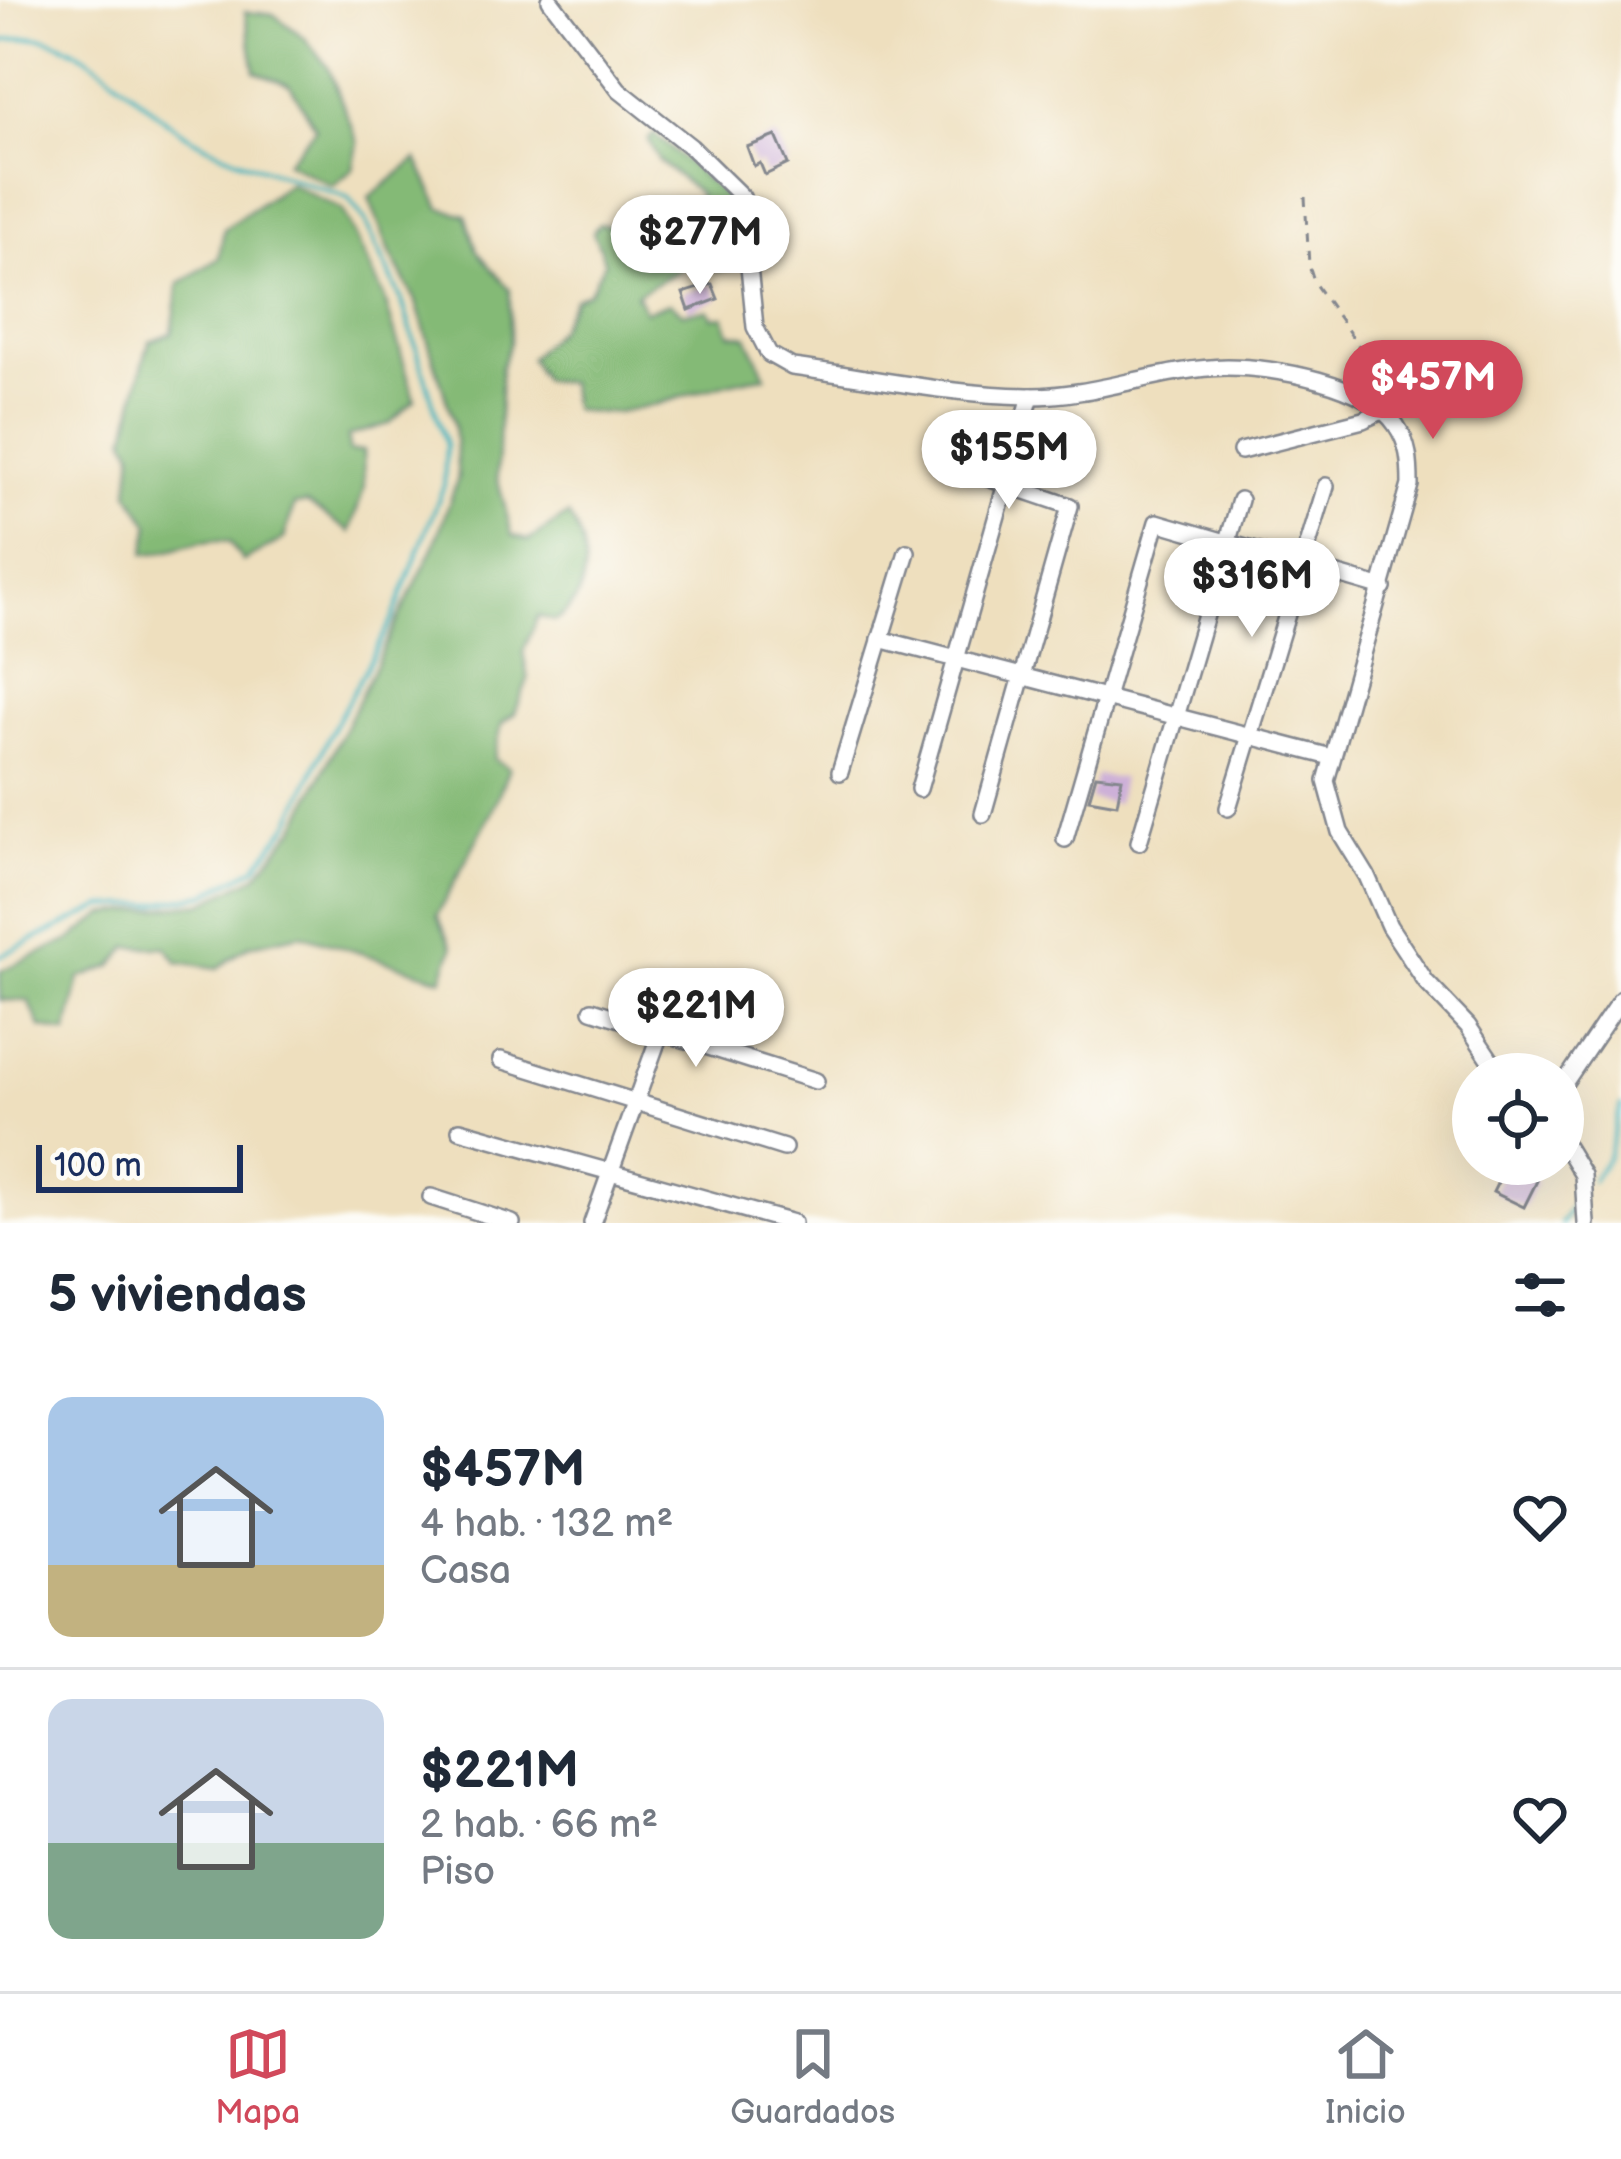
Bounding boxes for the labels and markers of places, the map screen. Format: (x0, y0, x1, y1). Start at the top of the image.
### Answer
pin: $277M (616, 195, 784, 297)
pin: $457M (1349, 340, 1517, 442)
pin: $155M (925, 410, 1093, 512)
pin: $316M (1168, 538, 1336, 640)
pin: $221M (612, 968, 780, 1070)

